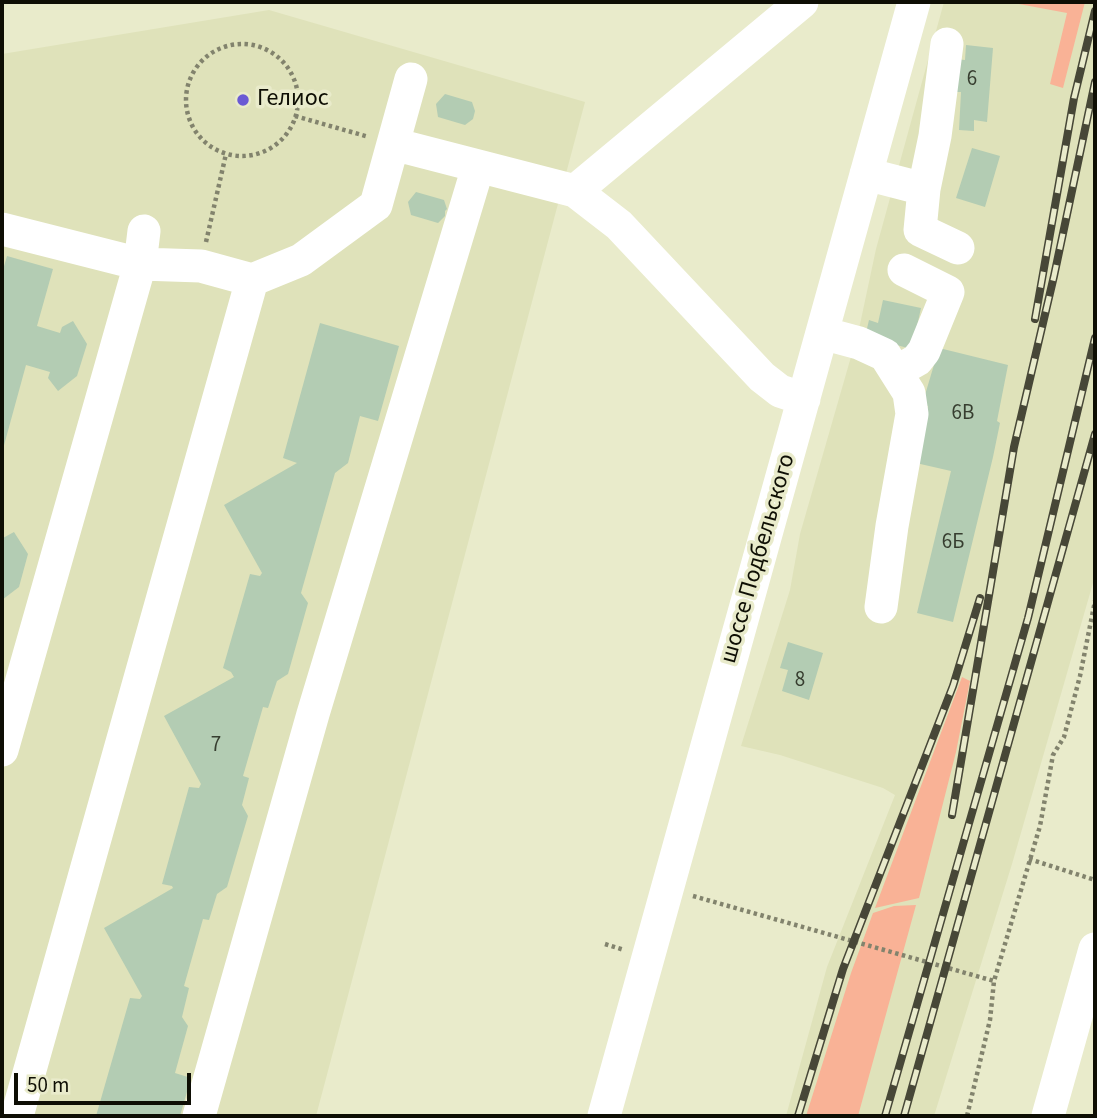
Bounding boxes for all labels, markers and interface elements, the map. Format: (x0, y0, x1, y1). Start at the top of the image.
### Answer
house number: 6 (967, 67, 977, 93)
place label: Гелиос (257, 86, 329, 114)
marker: Гелиос (235, 92, 251, 108)
house number: 6В (952, 401, 974, 427)
street label: шоссе Подбельского (715, 451, 803, 667)
house number: 6Б (942, 530, 964, 556)
house number: 8 (795, 668, 805, 694)
house number: 7 (211, 733, 221, 759)
scale bar (18, 1058, 194, 1102)
text: 50 m (27, 1070, 69, 1100)

